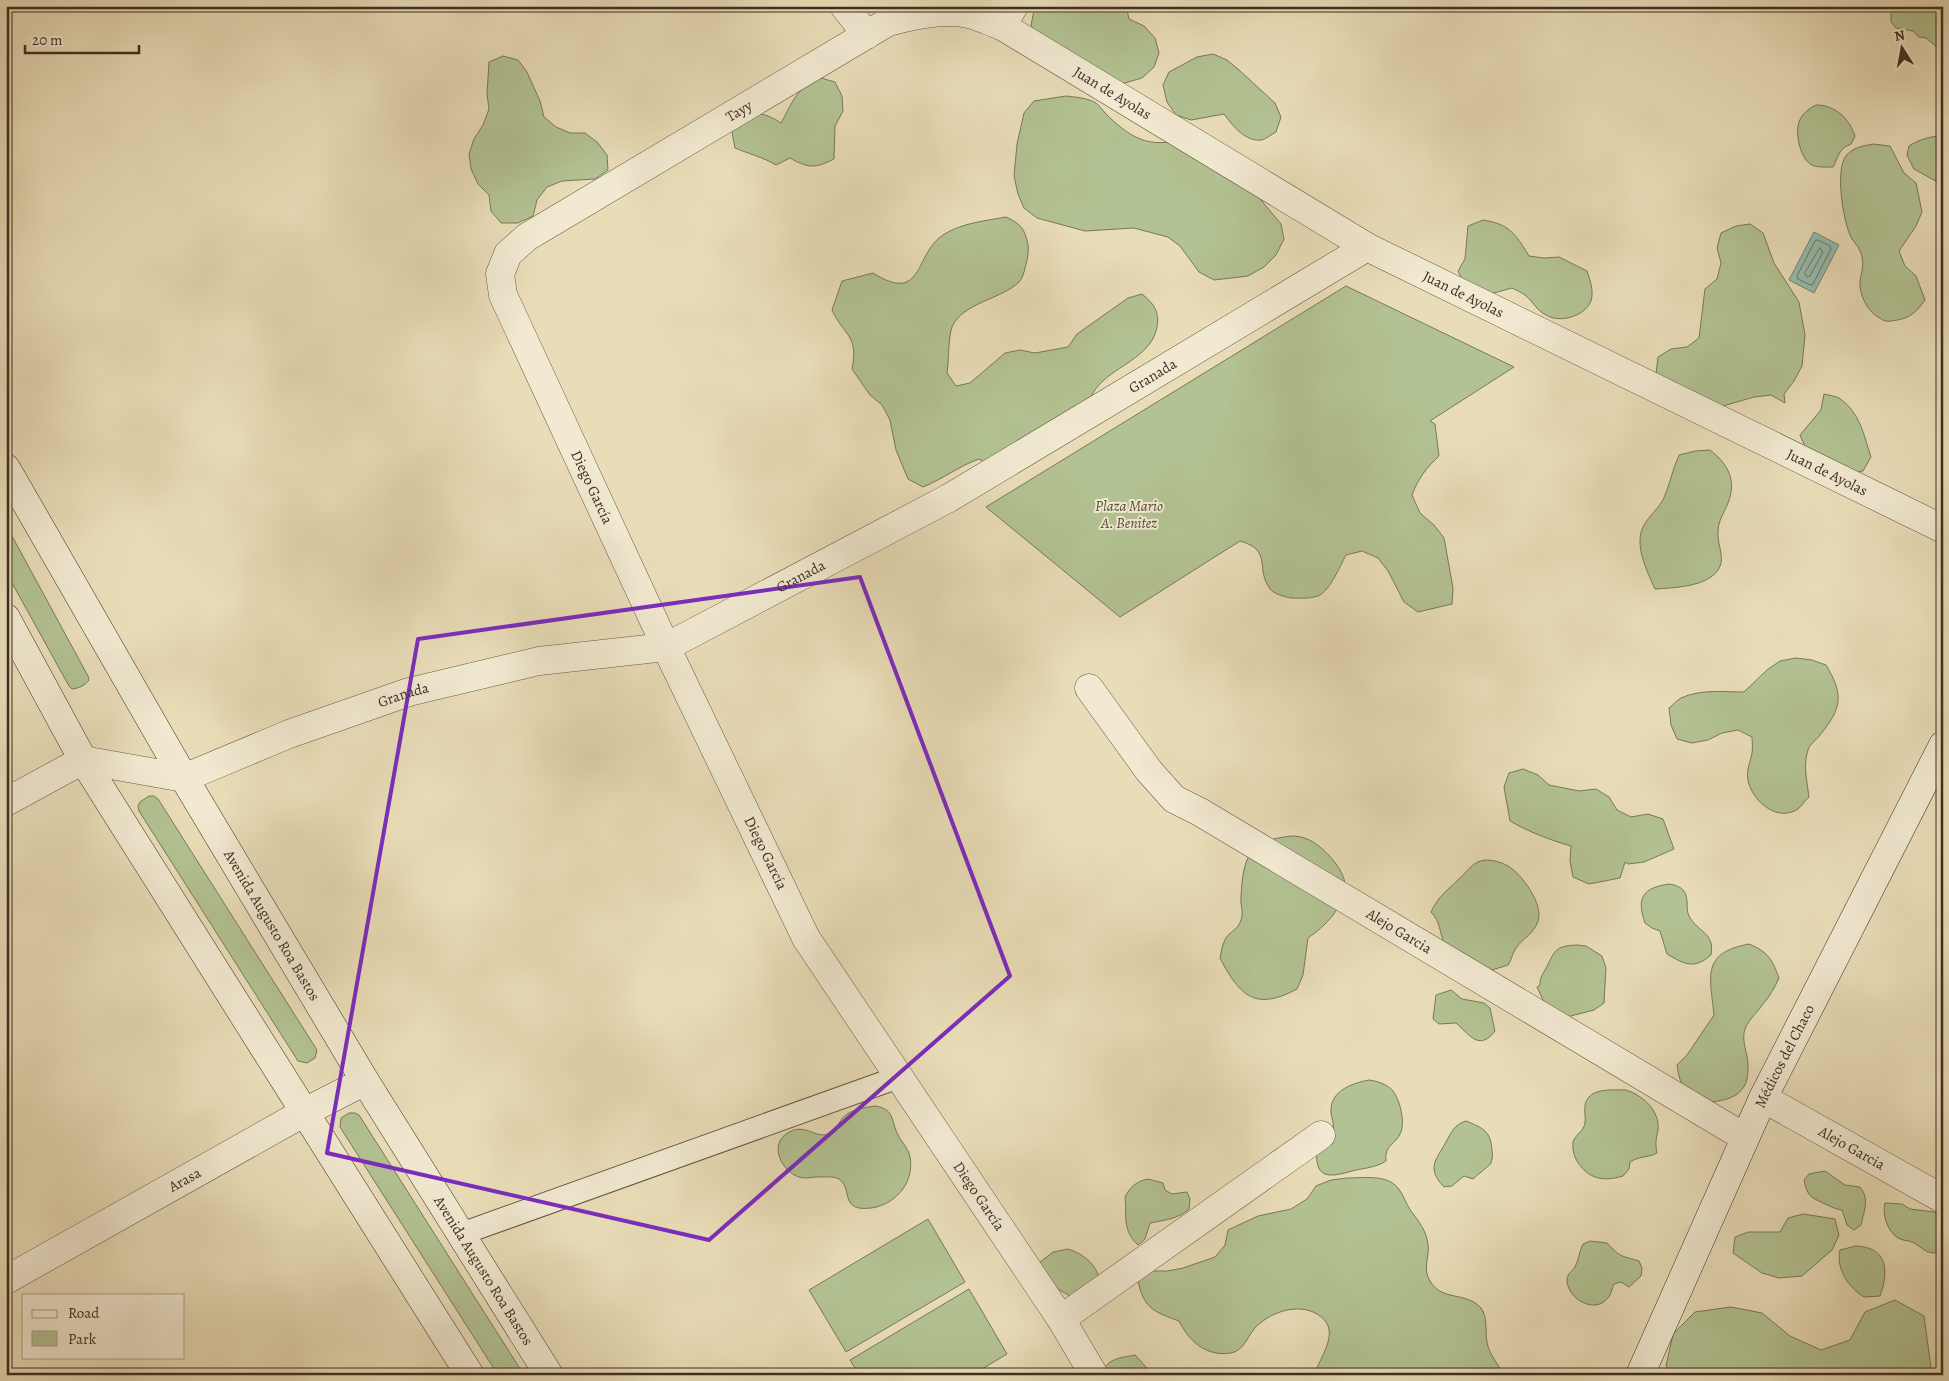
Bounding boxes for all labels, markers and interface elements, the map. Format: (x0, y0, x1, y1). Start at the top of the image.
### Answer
scale bar (25, 22, 139, 54)
north arrow (1876, 22, 1926, 72)
text: N (1893, 25, 1906, 46)
text: 20 m (32, 30, 63, 50)
street label: Juan de Ayolas (1070, 62, 1155, 124)
street label: Tayy (722, 95, 756, 127)
street label: Juan de Ayolas (1420, 266, 1507, 322)
street label: Granada (1125, 354, 1180, 398)
street label: Juan de Ayolas (1783, 444, 1871, 501)
street label: Diego García (566, 447, 618, 527)
park label: Plaza Mario A. Benitez (1095, 496, 1163, 533)
street label: Granada (773, 555, 829, 597)
street label: Granada (375, 678, 431, 712)
street label: Diego García (740, 813, 792, 893)
street label: Avenida Augusto Roa Bastos (219, 845, 325, 1004)
street label: Alejo Garcia (1362, 903, 1436, 958)
street label: Médicos del Chaco (1750, 1001, 1819, 1111)
street label: Alejo Garcia (1814, 1121, 1889, 1175)
street label: Diego García (949, 1158, 1009, 1234)
street label: Arasa (164, 1163, 204, 1197)
street label: Avenida Augusto Roa Bastos (429, 1191, 538, 1349)
legend (22, 1294, 185, 1358)
text: Road (68, 1303, 100, 1323)
text: Park (68, 1329, 97, 1349)

